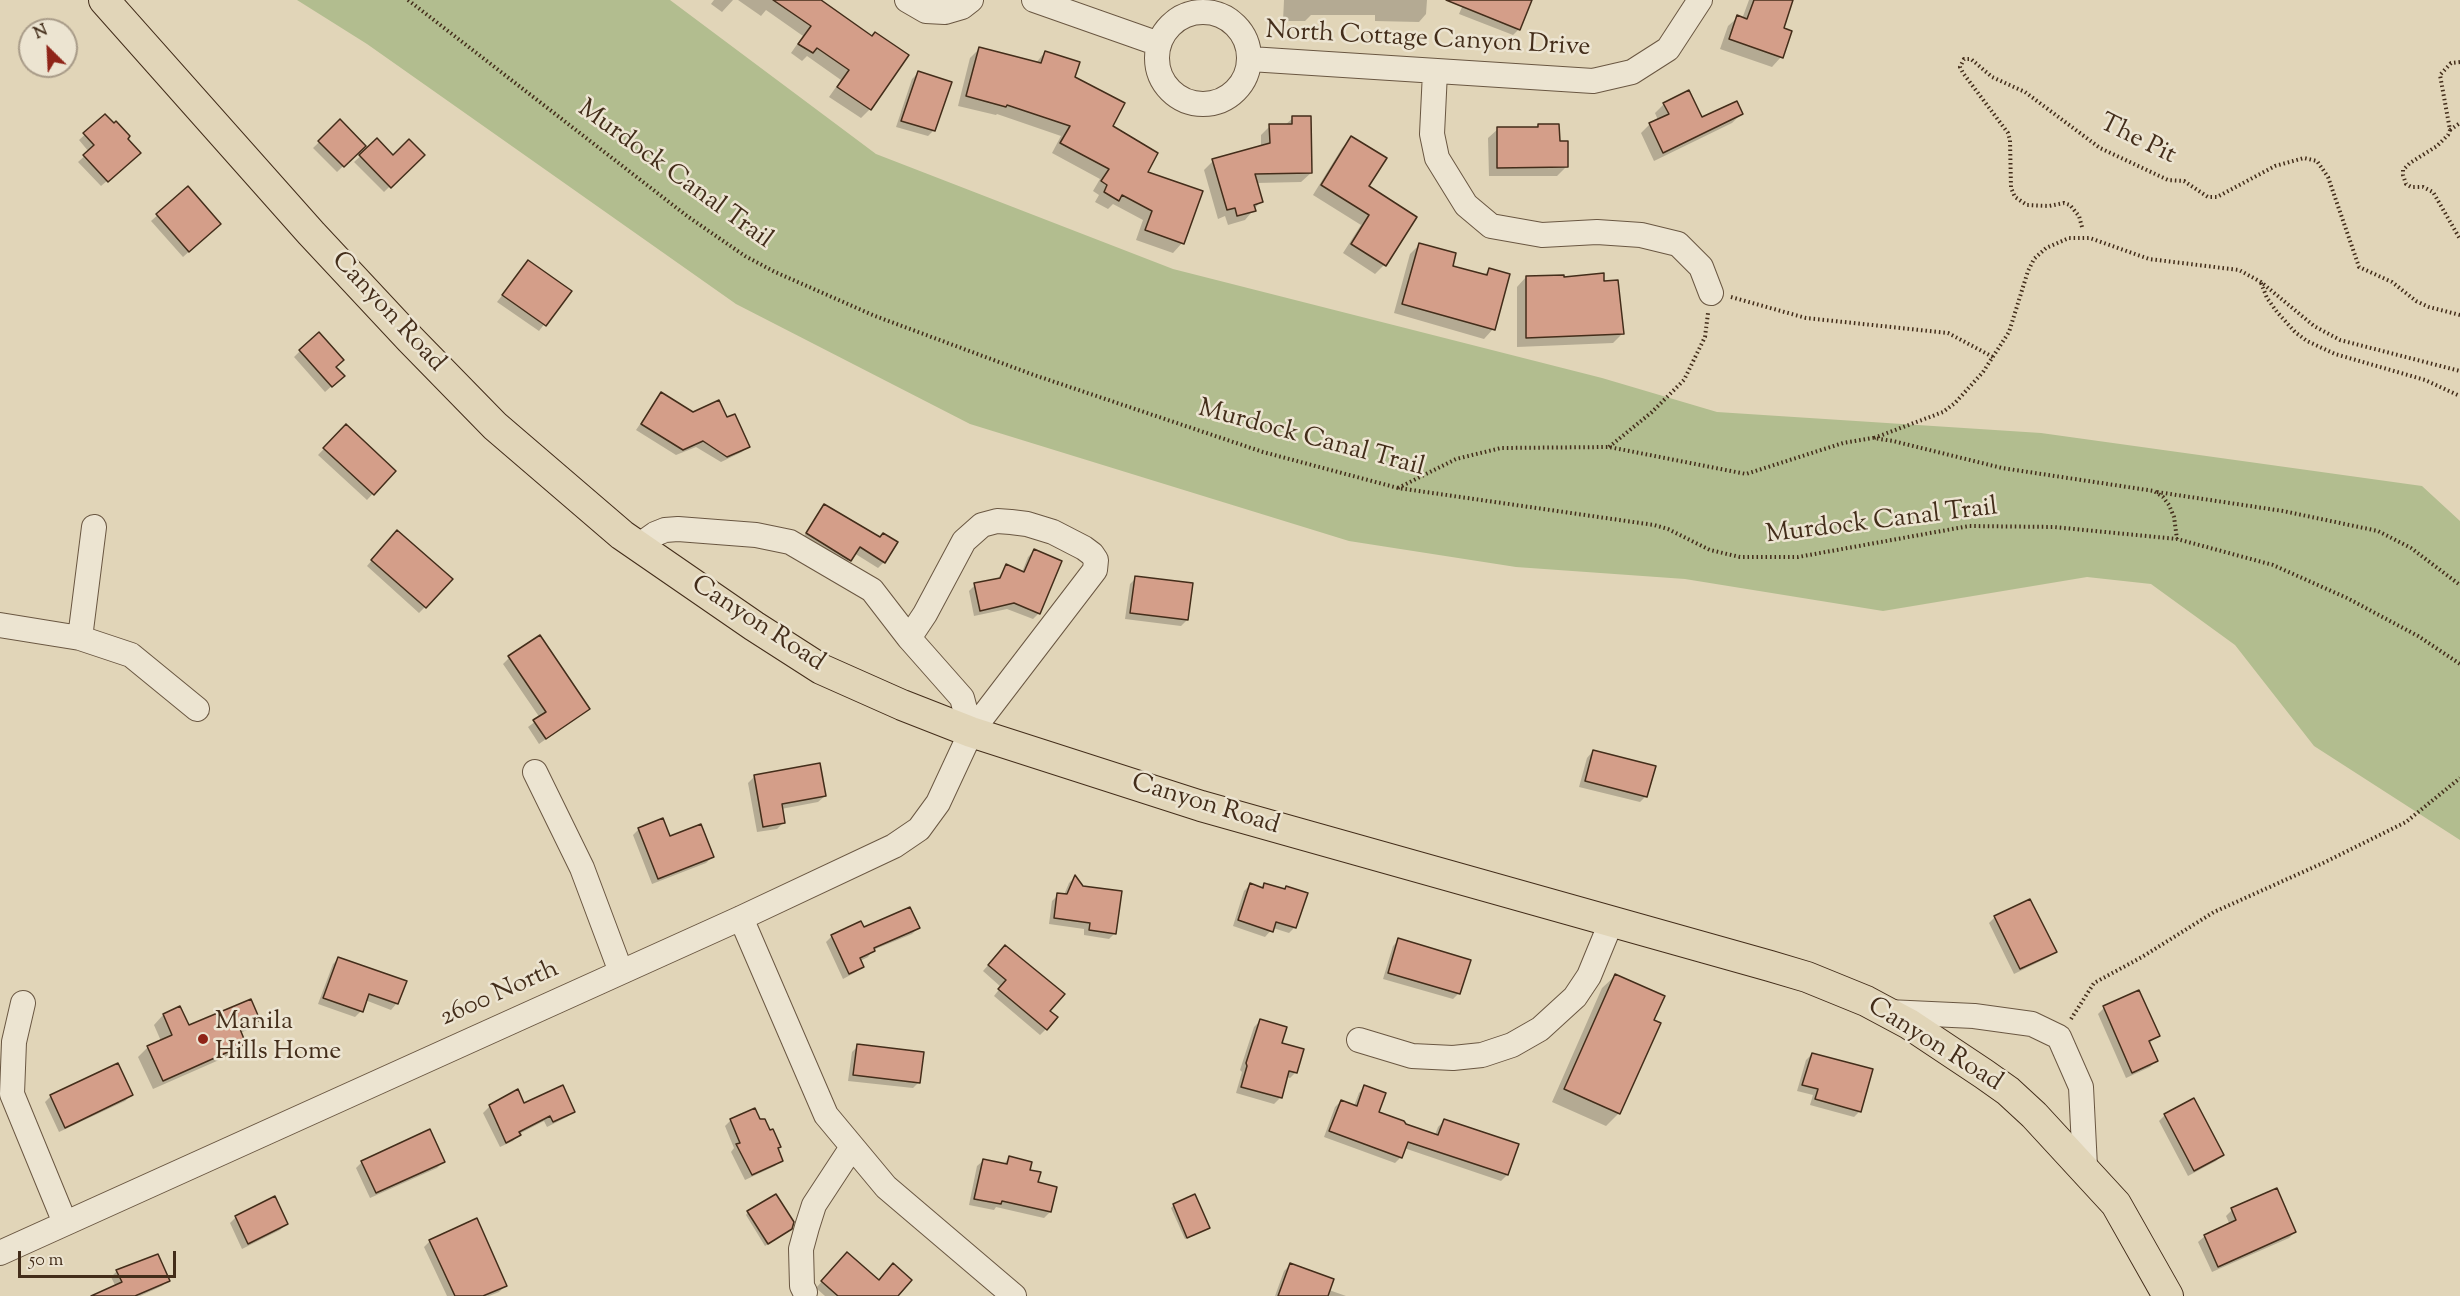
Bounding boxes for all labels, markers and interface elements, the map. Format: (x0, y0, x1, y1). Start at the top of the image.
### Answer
street label: North Cottage Canyon Drive (1265, 17, 1591, 65)
north arrow (18, 18, 78, 78)
text: N (31, 20, 52, 46)
street label: Murdock Canal Trail (570, 95, 778, 257)
street label: The Pit (2094, 109, 2180, 173)
street label: Canyon Road (323, 246, 451, 380)
street label: Murdock Canal Trail (1194, 395, 1428, 485)
street label: Murdock Canal Trail (1764, 493, 2000, 553)
street label: Canyon Road (684, 570, 830, 680)
street label: Canyon Road (1127, 769, 1283, 843)
street label: 2600 North (436, 955, 564, 1035)
street label: Canyon Road (1861, 992, 2007, 1100)
place label: Manila Hills Home (215, 1008, 341, 1070)
marker: Manila Hills Home (196, 1032, 210, 1046)
scale bar (21, 1239, 178, 1277)
text: 50 m (29, 1248, 63, 1274)

